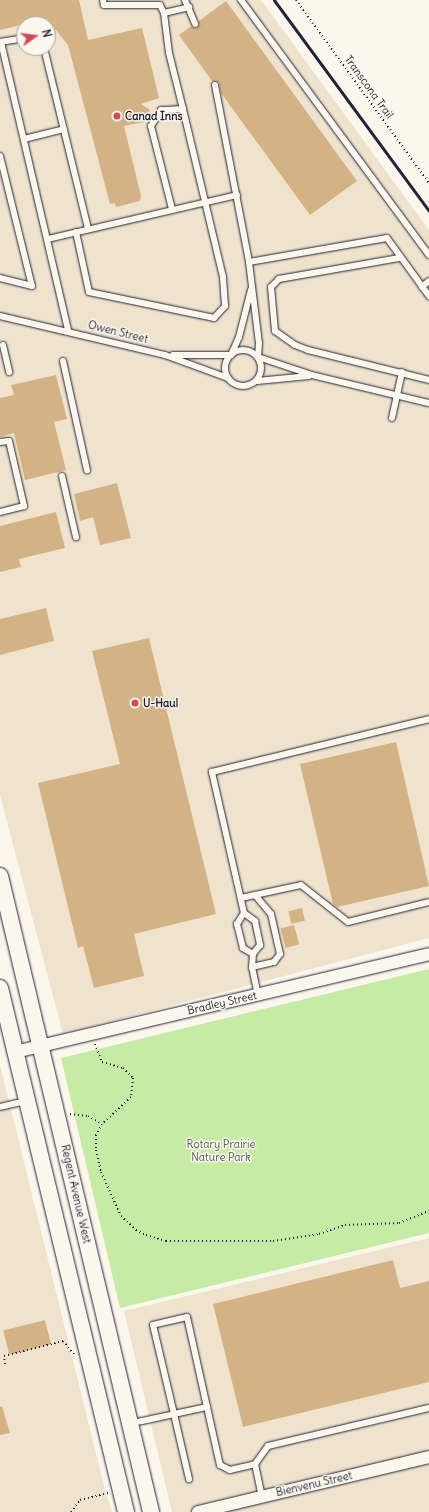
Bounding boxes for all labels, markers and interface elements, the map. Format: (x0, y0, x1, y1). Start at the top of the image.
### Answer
north arrow (16, 16, 56, 56)
text: N (39, 28, 54, 39)
street label: Transcona Trail (342, 53, 396, 121)
place label: Canad Inns (125, 109, 183, 123)
marker: Canad Inns (112, 111, 122, 121)
street label: Owen Street (87, 318, 149, 346)
place label: U-Haul (143, 696, 178, 710)
marker: U-Haul (130, 698, 140, 708)
street label: Bradley Street (186, 989, 258, 1017)
park label: Rotary Prairie Nature Park (187, 1138, 255, 1164)
street label: Regent Avenue West (58, 1143, 94, 1245)
street label: Bienvenu Street (275, 1469, 353, 1499)

